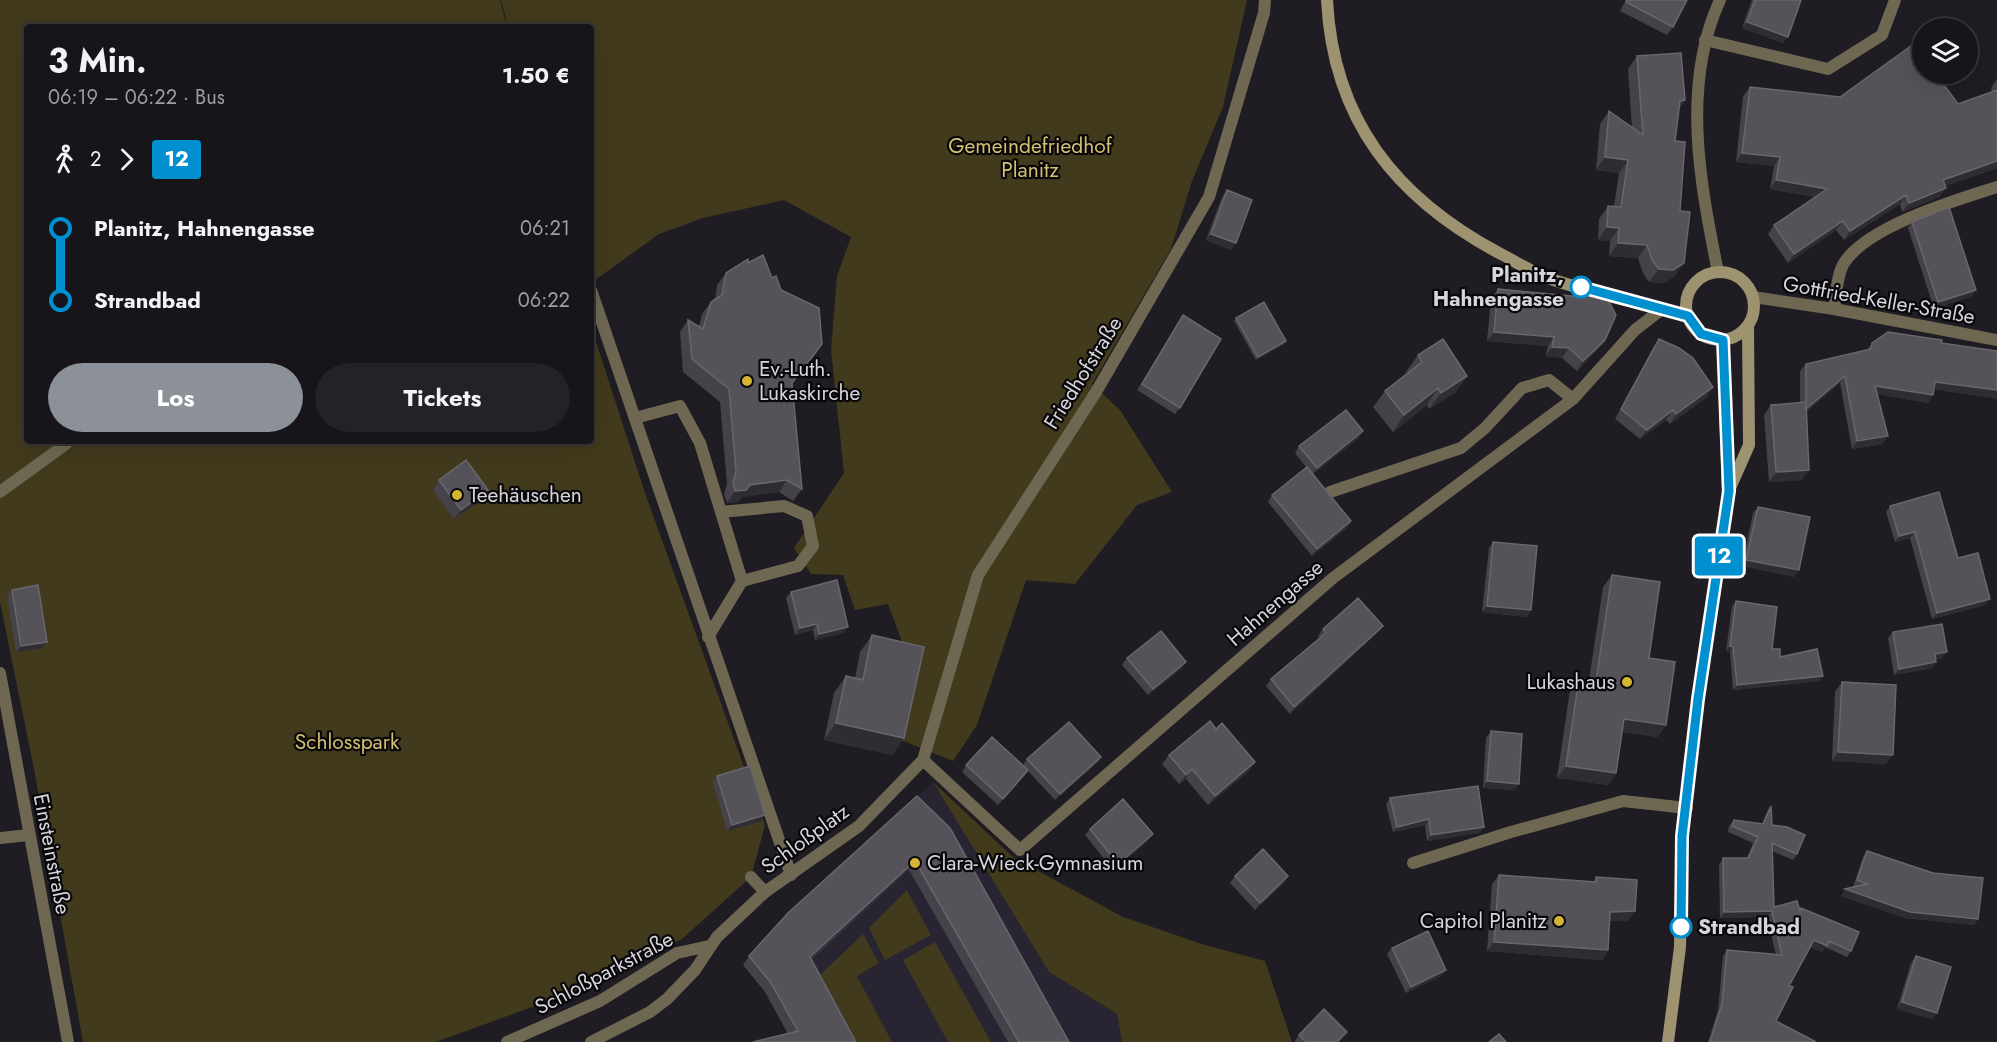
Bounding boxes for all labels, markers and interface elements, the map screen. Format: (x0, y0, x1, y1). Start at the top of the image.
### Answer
map controls (1912, 18, 1978, 84)
button: layers (1912, 18, 1978, 84)
text: 3 Min. (48, 37, 147, 84)
text: 1.50 € (502, 59, 570, 91)
text: 06:19 – 06:22 · Bus (48, 83, 225, 112)
park label: Gemeindefriedhof Planitz (948, 131, 1113, 185)
icon: walk (48, 143, 81, 176)
icon: forward (110, 143, 143, 176)
text: 12 (164, 144, 189, 174)
text: 2 (90, 145, 101, 174)
text: Planitz, Hahnengasse (94, 212, 315, 244)
text: 06:21 (520, 214, 570, 243)
place label: Planitz, Hahnengasse (1433, 260, 1564, 314)
street label: Gottfried-Keller-Straße (1781, 268, 1977, 332)
marker: Planitz, Hahnengasse (1570, 276, 1592, 298)
text: Strandbad (94, 284, 201, 316)
text: 06:22 (518, 286, 570, 315)
street label: Friedhofstraße (1036, 311, 1130, 435)
place label: Ev.-Luth. Lukaskirche (759, 354, 861, 408)
button: Los (48, 363, 303, 432)
button: Tickets (315, 363, 570, 432)
marker: Ev.-Luth. Lukaskirche (740, 374, 754, 388)
place label: Teehäuschen (469, 480, 582, 510)
marker: Teehäuschen (450, 488, 464, 502)
line badge: 12 (1692, 536, 1746, 576)
text: 12 (1707, 541, 1731, 571)
street label: Hahnengasse (1220, 553, 1330, 653)
place label: Lukashaus (1527, 667, 1615, 697)
marker: Lukashaus (1620, 675, 1634, 689)
park label: Schlosspark (295, 727, 400, 757)
street label: Einsteinstraße (26, 791, 78, 917)
street label: Schloßplatz (755, 797, 855, 881)
place label: Clara-Wieck-Gymnasium (927, 848, 1143, 878)
marker: Clara-Wieck-Gymnasium (908, 856, 922, 870)
place label: Capitol Planitz (1420, 906, 1547, 936)
place label: Strandbad (1698, 912, 1800, 942)
marker: Capitol Planitz (1552, 914, 1566, 928)
marker: Strandbad (1670, 916, 1692, 938)
street label: Schloßparkstraße (530, 924, 679, 1022)

